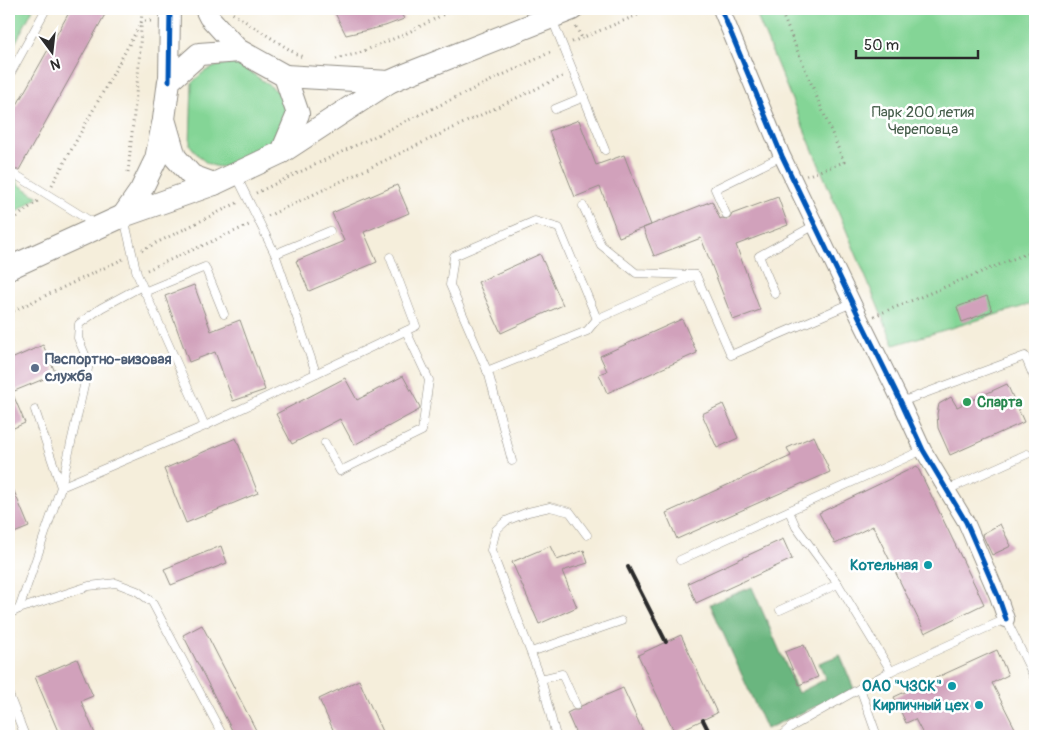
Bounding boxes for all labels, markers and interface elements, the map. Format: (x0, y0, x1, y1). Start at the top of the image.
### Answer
north arrow (28, 28, 78, 78)
scale bar (856, 28, 979, 60)
text: 50 m (864, 36, 899, 55)
text: N (48, 55, 62, 74)
park label: Парк 200 летия Череповца (872, 103, 974, 139)
place label: Паспортно-визовая служба (44, 350, 172, 386)
marker: Паспортно-визовая служба (29, 362, 41, 374)
place label: Спарта (977, 393, 1022, 412)
marker: Спарта (961, 396, 973, 408)
place label: Котельная (850, 556, 918, 575)
marker: Котельная (922, 559, 934, 571)
place label: ОАО "ЧЗСК" (862, 677, 942, 696)
marker: ОАО "ЧЗСК" (946, 680, 958, 692)
place label: Кирпичный цех (873, 696, 969, 715)
marker: Кирпичный цех (973, 699, 985, 711)

